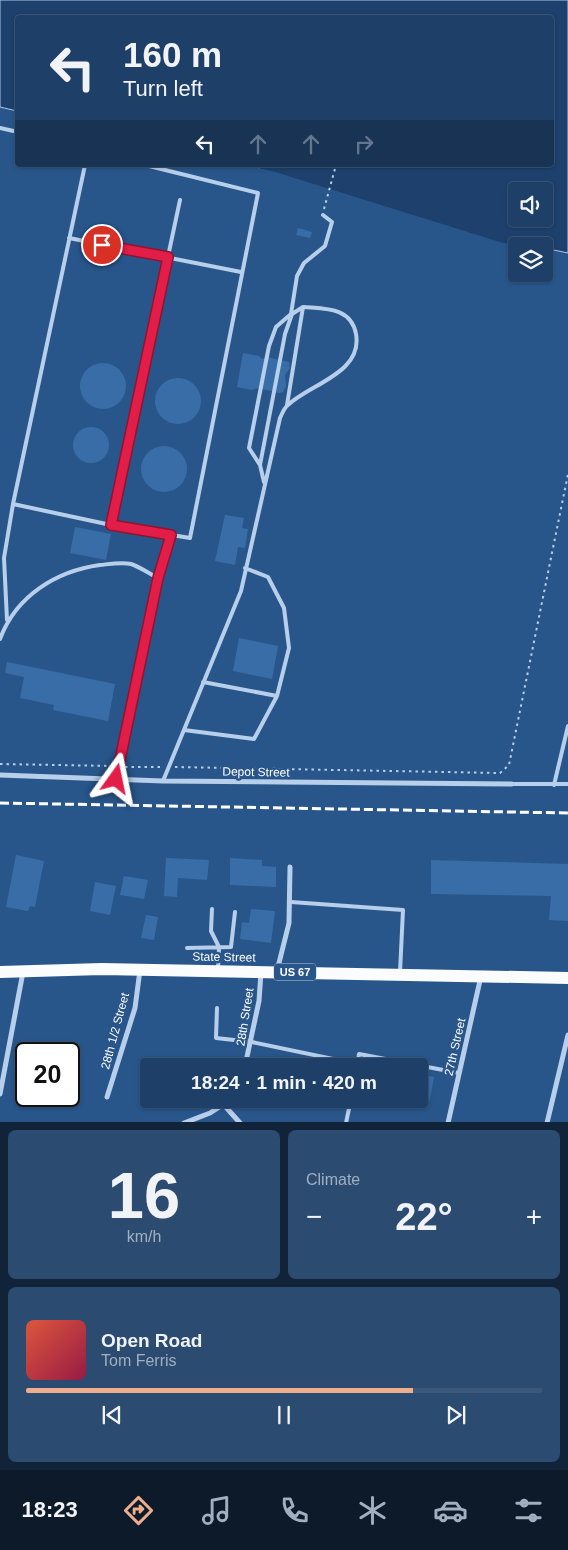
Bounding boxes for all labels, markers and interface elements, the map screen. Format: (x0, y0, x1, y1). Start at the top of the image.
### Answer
icon: left (40, 35, 105, 100)
text: 160 m (123, 35, 222, 74)
text: Turn left (123, 76, 203, 101)
icon: left (191, 130, 219, 158)
icon: ahead (244, 130, 272, 158)
icon: ahead (297, 130, 325, 158)
icon: right (350, 130, 378, 158)
map controls (508, 182, 553, 282)
button: sound (508, 182, 553, 227)
pin (81, 224, 123, 266)
icon: arrive (88, 231, 116, 259)
button: layers (508, 237, 553, 282)
position arrow (89, 752, 141, 804)
street label: Depot Street (222, 764, 290, 780)
street label: State Street (192, 949, 256, 965)
road number: US 67 (274, 964, 316, 980)
street label: 28th Street (233, 986, 257, 1047)
street label: 28th 1/2 Street (98, 991, 132, 1071)
street label: 27th Street (442, 1016, 469, 1077)
speed limit sign: 20 (15, 1042, 80, 1107)
text: 18:24 · 1 min · 420 m (191, 1072, 377, 1093)
text: 16 (108, 1159, 180, 1232)
text: Climate (306, 1171, 360, 1188)
text: 22° (395, 1196, 453, 1238)
text: − (306, 1201, 322, 1232)
text: + (526, 1201, 542, 1232)
text: km/h (127, 1228, 161, 1245)
text: Open Road (101, 1330, 202, 1351)
text: Tom Ferris (101, 1352, 177, 1369)
icon: previous (98, 1401, 126, 1429)
icon: pause (270, 1401, 298, 1429)
icon: next (442, 1401, 470, 1429)
icon: directions (121, 1493, 156, 1528)
icon: music (199, 1493, 234, 1528)
icon: phone (277, 1493, 312, 1528)
icon: climate (355, 1493, 390, 1528)
icon: car (433, 1493, 468, 1528)
icon: filters (511, 1493, 546, 1528)
text: 18:23 (22, 1497, 78, 1522)

